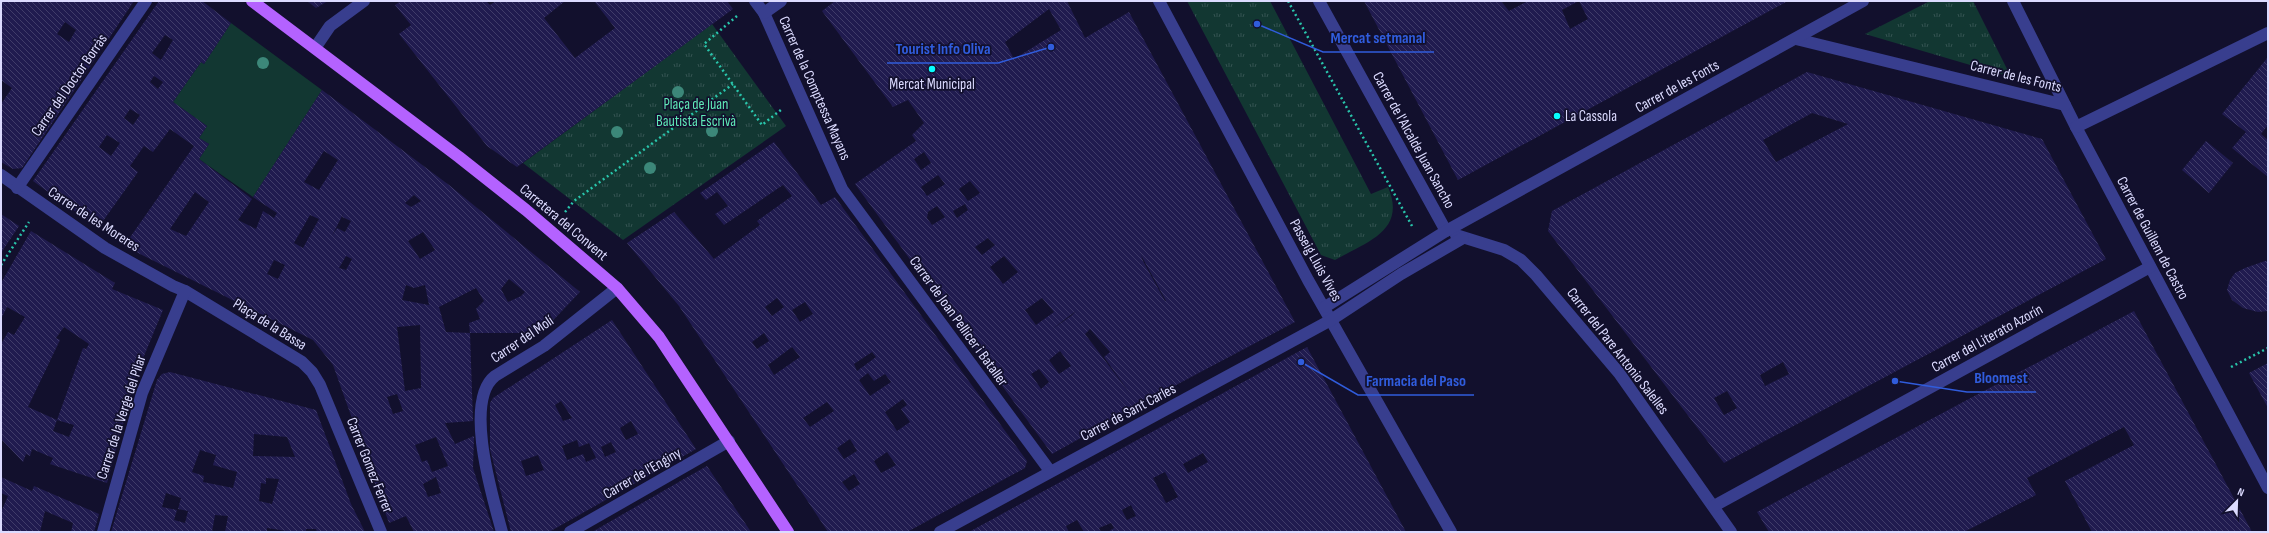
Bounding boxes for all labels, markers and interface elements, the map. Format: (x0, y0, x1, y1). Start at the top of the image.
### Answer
street label: Carrer de la Comptessa Mayans (774, 13, 855, 163)
callout: Mercat setmanal (1323, 24, 1434, 52)
text: Mercat setmanal (1331, 29, 1425, 48)
street label: Carrer del Doctor Borràs (27, 30, 112, 140)
callout: Tourist Info Oliva (887, 35, 998, 63)
text: Tourist Info Oliva (896, 40, 991, 59)
street label: Carrer de les Fonts (1632, 56, 1723, 117)
street label: Carrer de les Fonts (1968, 56, 2063, 97)
marker: Mercat Municipal (927, 64, 937, 74)
street label: Carrer de l'Alcalde Juan Sancho (1368, 69, 1459, 212)
place label: Mercat Municipal (889, 75, 975, 94)
park label: Plaça de Juan Bautista Escrivà (656, 95, 736, 131)
place label: La Cassola (1565, 107, 1617, 126)
marker: La Cassola (1552, 111, 1562, 121)
street label: Carrer de Guillem de Castro (2112, 174, 2193, 303)
street label: Carretera del Convent (515, 180, 612, 265)
street label: Carrer de les Moreres (44, 183, 143, 256)
street label: Passeig Lluis Vives (1285, 216, 1346, 305)
street label: Carrer de Joan Pellicer i Bataller (905, 253, 1013, 391)
street label: Carrer del Pare Antonio Salelles (1562, 284, 1673, 418)
street label: Plaça de la Bassa (229, 294, 310, 355)
street label: Carrer del Literato Azorín (1928, 300, 2046, 377)
street label: Carrer del Molí (487, 311, 558, 367)
street label: Carrer de la Verge del Pilar (92, 352, 151, 482)
callout: Bloomest (1967, 364, 2036, 392)
callout: Farmacia del Paso (1358, 367, 1474, 395)
text: Bloomest (1974, 369, 2028, 388)
text: Farmacia del Paso (1366, 372, 1466, 391)
street label: Carrer de Sant Carles (1077, 379, 1179, 446)
street label: Carrer Gomez Ferrer (342, 415, 398, 516)
street label: Carrer de l'Enginy (600, 443, 685, 503)
north arrow (2217, 481, 2257, 521)
text: N (2235, 485, 2246, 499)

